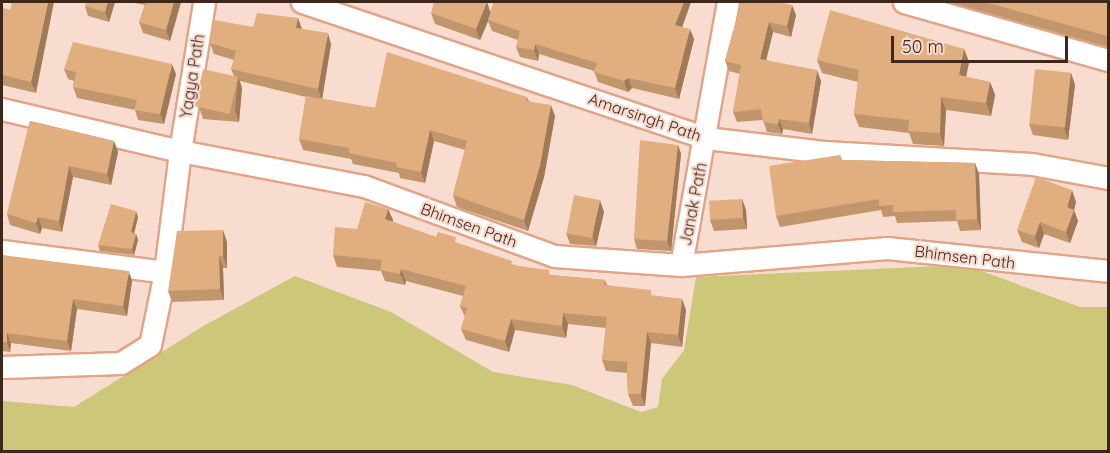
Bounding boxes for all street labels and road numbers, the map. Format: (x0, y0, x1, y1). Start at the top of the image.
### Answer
street label: Yagya Path (176, 33, 208, 119)
street label: Amarsingh Path (586, 89, 704, 145)
street label: Janak Path (676, 161, 710, 247)
street label: Bhimsen Path (418, 199, 520, 251)
street label: Bhimsen Path (914, 241, 1016, 273)

